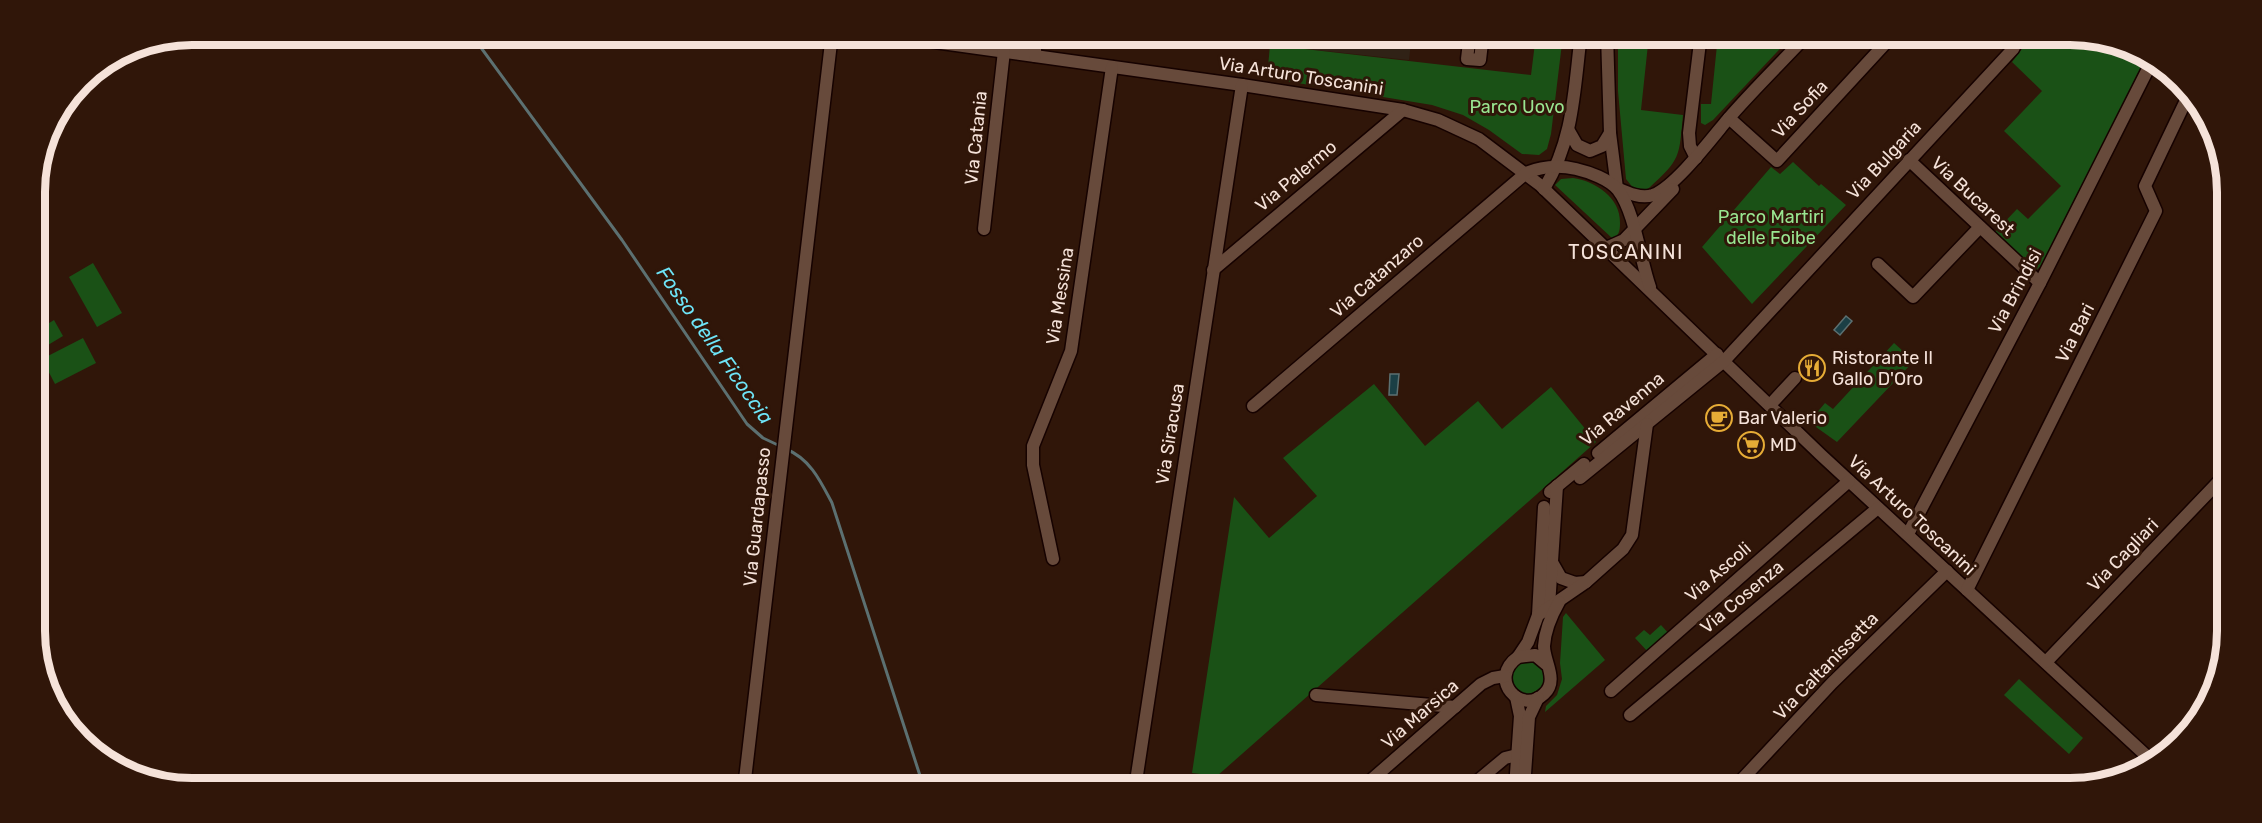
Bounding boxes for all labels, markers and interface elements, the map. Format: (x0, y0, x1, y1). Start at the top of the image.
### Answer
street label: Via Arturo Toscanini (1217, 52, 1385, 100)
street label: Via Sofia (1768, 75, 1832, 143)
street label: Via Catania (960, 90, 992, 186)
park label: Parco Uovo (1469, 96, 1565, 118)
street label: Via Bulgaria (1842, 116, 1926, 204)
street label: Via Palermo (1251, 136, 1341, 216)
street label: Via Bucarest (1927, 152, 2019, 240)
park label: Parco Martiri delle Foibe (1718, 206, 1824, 249)
street label: Via Catanzaro (1326, 230, 1428, 322)
district label: TOSCANINI (1568, 240, 1684, 264)
street label: Via Brindisi (1983, 245, 2047, 337)
street label: Via Messina (1041, 246, 1079, 346)
water label: Fosso della Ficoccia (652, 262, 779, 429)
street label: Via Bari (2051, 300, 2099, 366)
place label: Ristorante Il Gallo D'Oro (1832, 347, 1933, 390)
restaurant icon: Ristorante Il Gallo D'Oro (1797, 353, 1827, 383)
street label: Via Ravenna (1575, 367, 1669, 451)
street label: Via Siracusa (1151, 382, 1189, 486)
cafe icon: Bar Valerio (1704, 403, 1734, 433)
place label: Bar Valerio (1738, 407, 1827, 429)
supermarket icon: MD (1736, 430, 1766, 460)
place label: MD (1770, 434, 1797, 456)
street label: Via Guardapasso (739, 446, 775, 588)
street label: Via Arturo Toscanini (1844, 450, 1980, 580)
street label: Via Cagliari (2083, 514, 2163, 596)
street label: Via Ascoli (1681, 537, 1755, 607)
street label: Via Cosenza (1696, 556, 1788, 638)
street label: Via Caltanissetta (1769, 608, 1883, 724)
street label: Via Marsica (1377, 675, 1463, 753)

